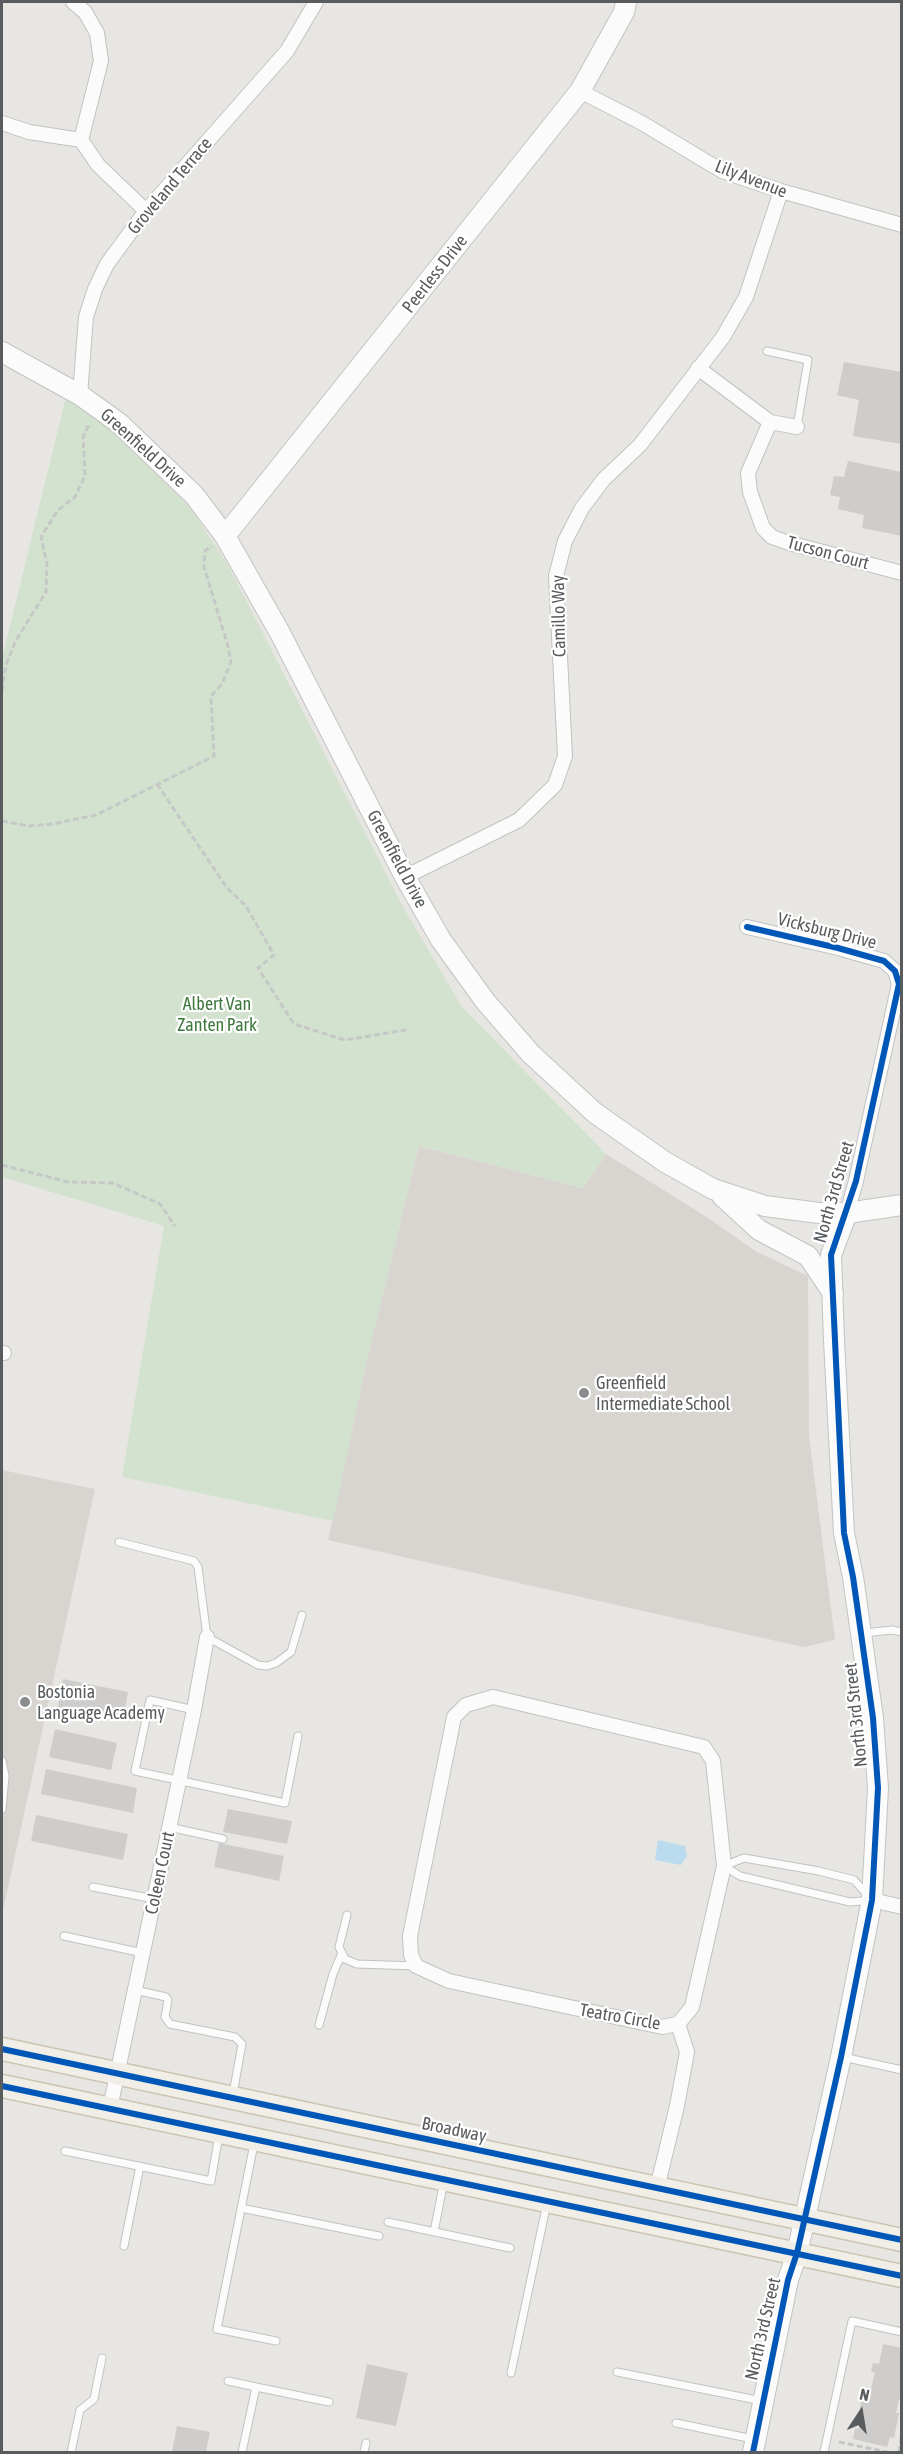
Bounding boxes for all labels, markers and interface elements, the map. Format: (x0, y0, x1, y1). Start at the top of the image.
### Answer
street label: Groveland Terrace (123, 133, 217, 239)
street label: Lily Avenue (712, 155, 790, 203)
street label: Peerless Drive (398, 231, 472, 317)
street label: Greenfield Drive (96, 404, 190, 492)
street label: Tucson Court (785, 532, 871, 574)
street label: Camillo Way (547, 575, 571, 657)
street label: Greenfield Drive (362, 806, 432, 912)
street label: Vicksburg Drive (775, 908, 879, 954)
park label: Albert Van Zanten Park (177, 993, 257, 1036)
street label: North 3rd Street (809, 1139, 859, 1245)
place label: Greenfield Intermediate School (596, 1372, 730, 1414)
marker: Greenfield Intermediate School (577, 1386, 591, 1400)
street label: North 3rd Street (840, 1662, 872, 1768)
place label: Bostonia Language Academy (37, 1681, 165, 1724)
marker: Bostonia Language Academy (18, 1695, 32, 1709)
street label: Coleen Court (141, 1830, 179, 1916)
street label: Teatro Circle (578, 1999, 662, 2035)
street label: Broadway (420, 2113, 488, 2147)
street label: North 3rd Street (741, 2275, 785, 2383)
north arrow (831, 2382, 891, 2442)
text: N (858, 2385, 871, 2404)

